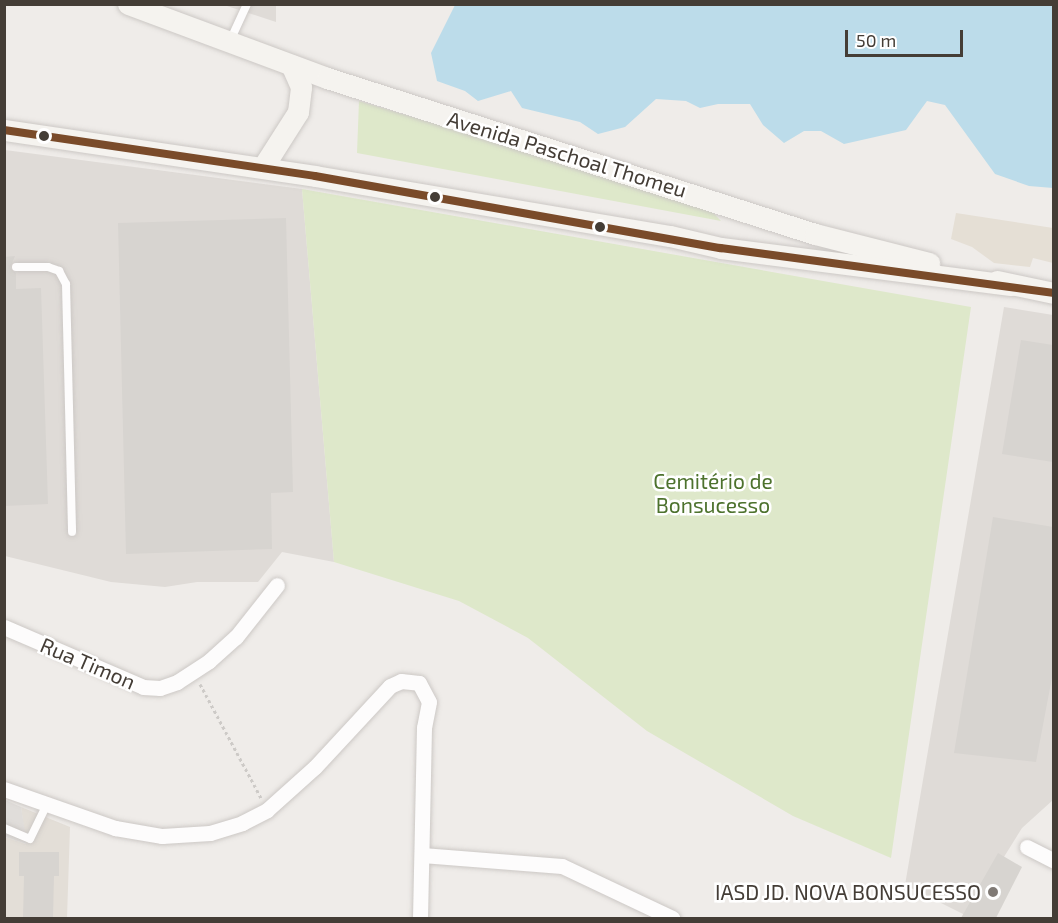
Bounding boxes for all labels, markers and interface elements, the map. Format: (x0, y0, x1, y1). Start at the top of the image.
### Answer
scale bar (848, 18, 966, 56)
text: 50 m (856, 29, 896, 51)
street label: Avenida Paschoal Thomeu (444, 105, 690, 203)
unlabelled marker (38, 130, 50, 142)
unlabelled marker (429, 191, 441, 203)
unlabelled marker (594, 221, 606, 233)
park label: Cemitério de Bonsucesso (653, 468, 773, 518)
street label: Rua Timon (37, 632, 139, 694)
place label: IASD JD. NOVA BONSUCESSO (714, 879, 981, 905)
marker: IASD JD. NOVA BONSUCESSO (986, 885, 1000, 899)

